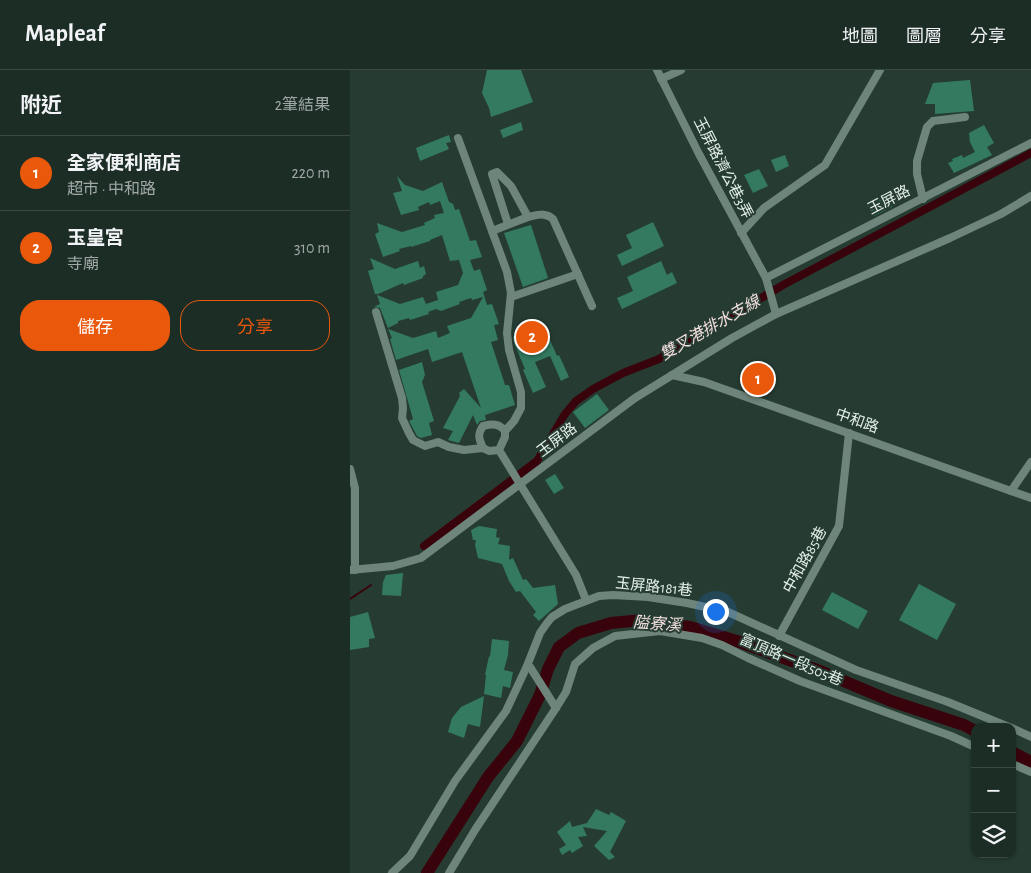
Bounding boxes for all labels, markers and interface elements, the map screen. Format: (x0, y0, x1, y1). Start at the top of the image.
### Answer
text: Mapleaf (25, 22, 105, 46)
text: 地圖 (842, 28, 878, 46)
text: 圖層 (906, 28, 942, 46)
text: 分享 (970, 28, 1006, 46)
text: 附近 (20, 95, 62, 116)
text: 2筆結果 (275, 97, 330, 113)
street label: 玉屏路濟公巷3弄 (691, 115, 756, 221)
text: 全家便利商店 (67, 154, 181, 173)
text: 1 (33, 165, 39, 181)
text: 220 m (292, 165, 330, 181)
text: 超市 · 中和路 (67, 181, 156, 197)
street label: 玉屏路 (865, 182, 912, 217)
text: 玉皇宮 (67, 229, 124, 248)
text: 2 (32, 240, 40, 256)
text: 310 m (294, 240, 330, 256)
text: 寺廟 (67, 256, 99, 272)
water label: 雙叉港排水支線 (657, 291, 764, 363)
button: 儲存 (20, 300, 170, 351)
button: 分享 (180, 300, 330, 351)
pin: 2 (516, 318, 548, 356)
pin: 1 (742, 360, 774, 398)
street label: 中和路 (833, 405, 881, 436)
street label: 玉屏路 (534, 420, 579, 460)
street label: 中和路85巷 (780, 524, 829, 596)
street label: 玉屏路181巷 (615, 574, 693, 599)
your location (703, 599, 729, 625)
water label: 隘寮溪 (632, 613, 684, 634)
street label: 富頂路一段505巷 (737, 631, 845, 688)
map controls (971, 723, 1016, 858)
button: + (971, 723, 1016, 768)
button: − (971, 768, 1016, 813)
button: layers (971, 813, 1016, 858)

